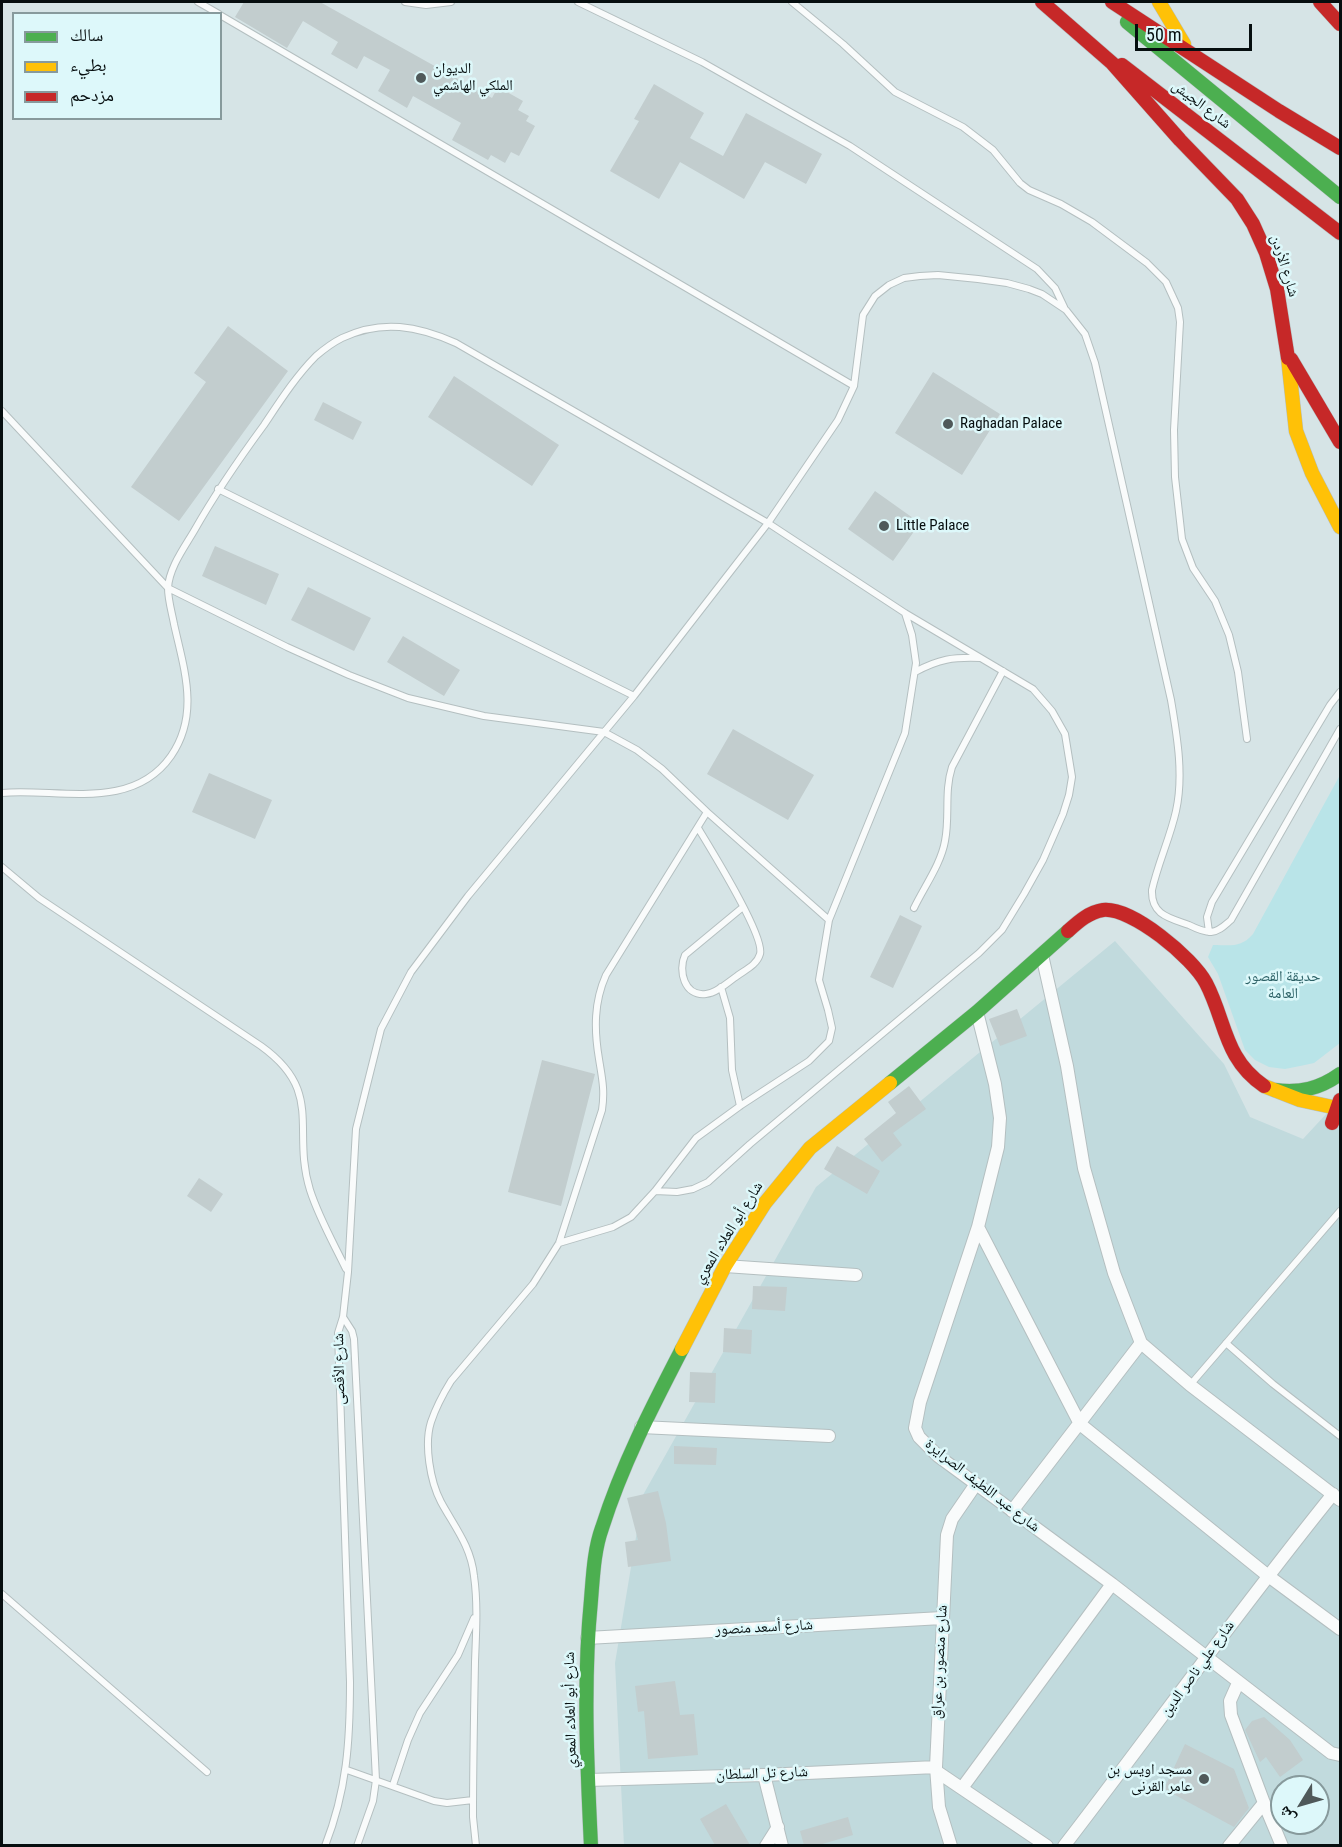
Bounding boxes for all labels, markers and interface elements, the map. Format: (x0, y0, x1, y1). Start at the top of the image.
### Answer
legend (12, 12, 222, 120)
scale bar (1138, 12, 1255, 50)
text: سالك (70, 24, 103, 45)
text: 50 m (1146, 24, 1181, 45)
text: بطيء (70, 54, 107, 75)
place label: الديوان الملكي الهاشمي (433, 60, 513, 95)
marker: الديوان الملكي الهاشمي (414, 71, 428, 85)
street label: شارع الجيش (1168, 77, 1234, 133)
text: مزدحم (70, 84, 114, 105)
street label: شارع الأردن (1266, 233, 1302, 299)
place label: Raghadan Palace (960, 415, 1062, 433)
marker: Raghadan Palace (941, 417, 955, 431)
place label: Little Palace (896, 517, 969, 535)
marker: Little Palace (877, 519, 891, 533)
park label: حديقة القصور العامة (1246, 968, 1320, 1003)
street label: شارع أبو العلاء المعري (690, 1179, 768, 1287)
street label: شارع الأقصى (330, 1333, 350, 1405)
street label: شارع عبد اللطيف الصرايرة (921, 1436, 1043, 1536)
street label: شارع منصور بن عراق (928, 1604, 952, 1720)
street label: شارع أسعد منصور (715, 1616, 813, 1640)
street label: شارع علي ناصر الدين (1157, 1618, 1239, 1720)
street label: شارع أبو العلاء المعري (561, 1651, 581, 1769)
place label: مسجد اويس بن عامر القرنى (1107, 1761, 1192, 1796)
street label: شارع تل السلطان (716, 1763, 808, 1785)
marker: مسجد اويس بن عامر القرنى (1197, 1772, 1211, 1786)
north arrow (1270, 1775, 1330, 1835)
text: ش (1274, 1802, 1300, 1827)

